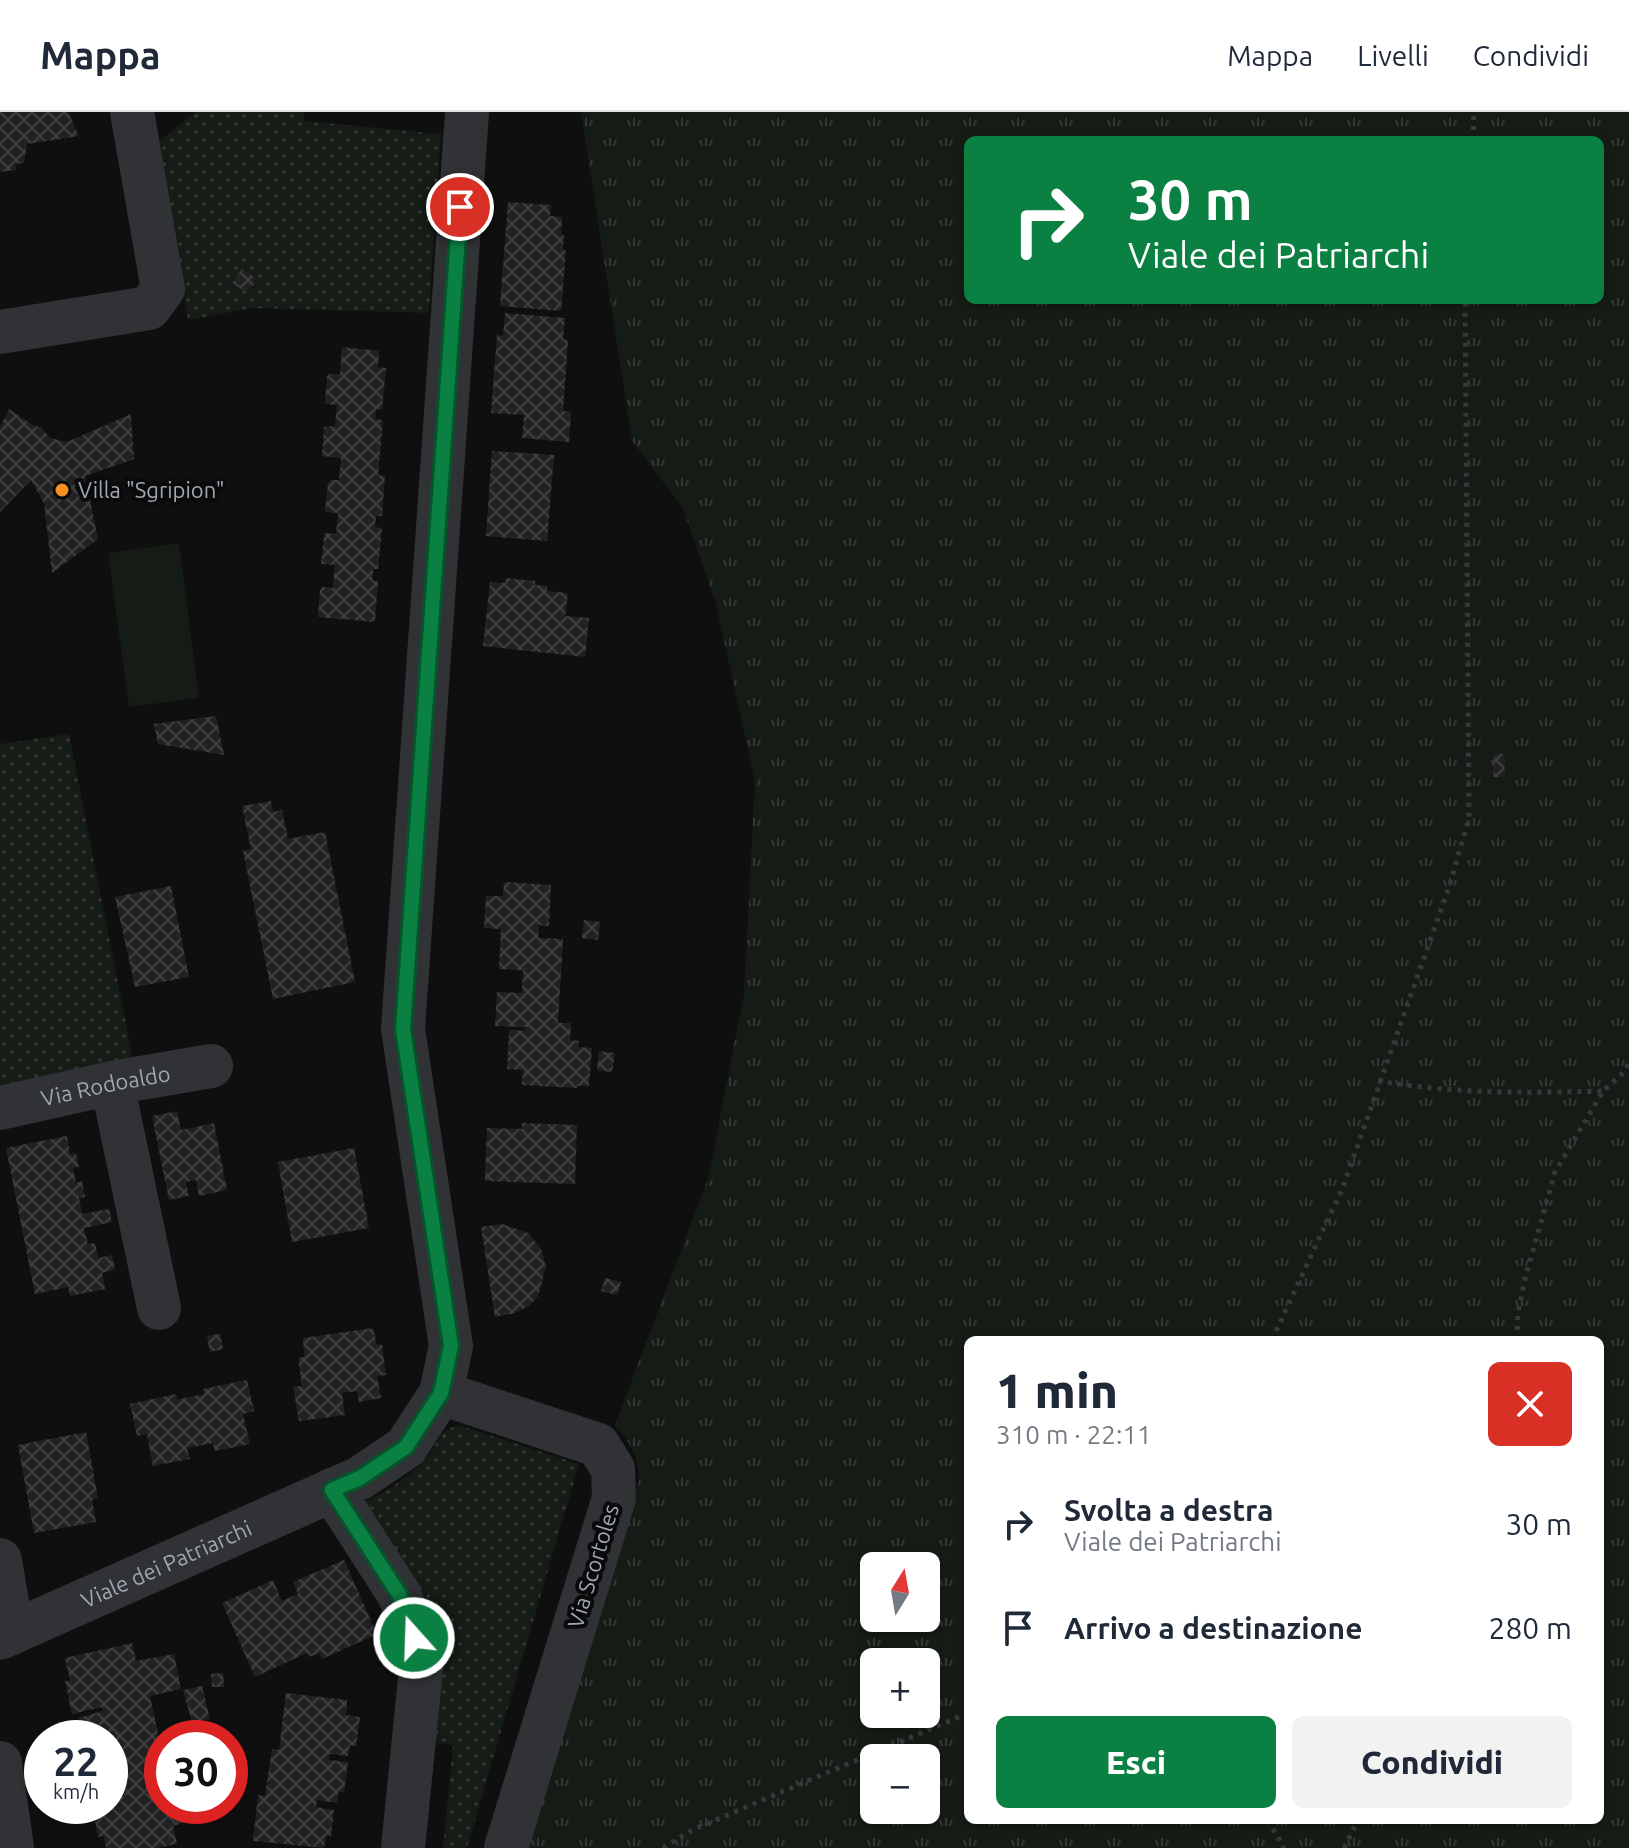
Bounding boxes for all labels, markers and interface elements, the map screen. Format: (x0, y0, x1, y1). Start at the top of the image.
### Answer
text: Mappa (40, 34, 161, 76)
text: Mappa (1227, 40, 1313, 71)
text: Livelli (1357, 40, 1429, 71)
text: Condividi (1473, 40, 1589, 71)
icon: right (996, 168, 1100, 272)
text: 30 m (1128, 168, 1253, 231)
pin (426, 173, 494, 241)
icon: arrive (438, 185, 482, 229)
text: Viale dei Patriarchi (1128, 234, 1429, 275)
place label: Villa "Sgripion" (78, 477, 225, 502)
marker: Villa "Sgripion" (53, 481, 71, 499)
street label: Via Rodoaldo (38, 1060, 172, 1111)
button: close (1488, 1362, 1572, 1446)
text: 1 min (996, 1363, 1118, 1417)
text: 310 m · 22:11 (996, 1420, 1152, 1449)
text: Svolta a destra (1064, 1493, 1273, 1527)
street label: Via Scortoles (562, 1501, 623, 1631)
icon: right (996, 1502, 1040, 1546)
text: 30 m (1505, 1507, 1572, 1541)
street label: Viale dei Patriarchi (77, 1515, 255, 1612)
text: Viale dei Patriarchi (1064, 1527, 1282, 1556)
north arrow (860, 1552, 940, 1632)
map controls (860, 1552, 940, 1824)
position arrow (372, 1596, 456, 1680)
icon: arrive (996, 1606, 1040, 1650)
text: Arrivo a destinazione (1064, 1611, 1362, 1645)
text: 280 m (1488, 1611, 1572, 1645)
button: + (860, 1648, 940, 1728)
button: Esci (996, 1716, 1276, 1808)
button: Condividi (1292, 1716, 1572, 1808)
speed limit sign: 30 (144, 1720, 248, 1824)
text: 22 (53, 1739, 99, 1784)
button: − (860, 1744, 940, 1824)
text: km/h (53, 1780, 99, 1803)

